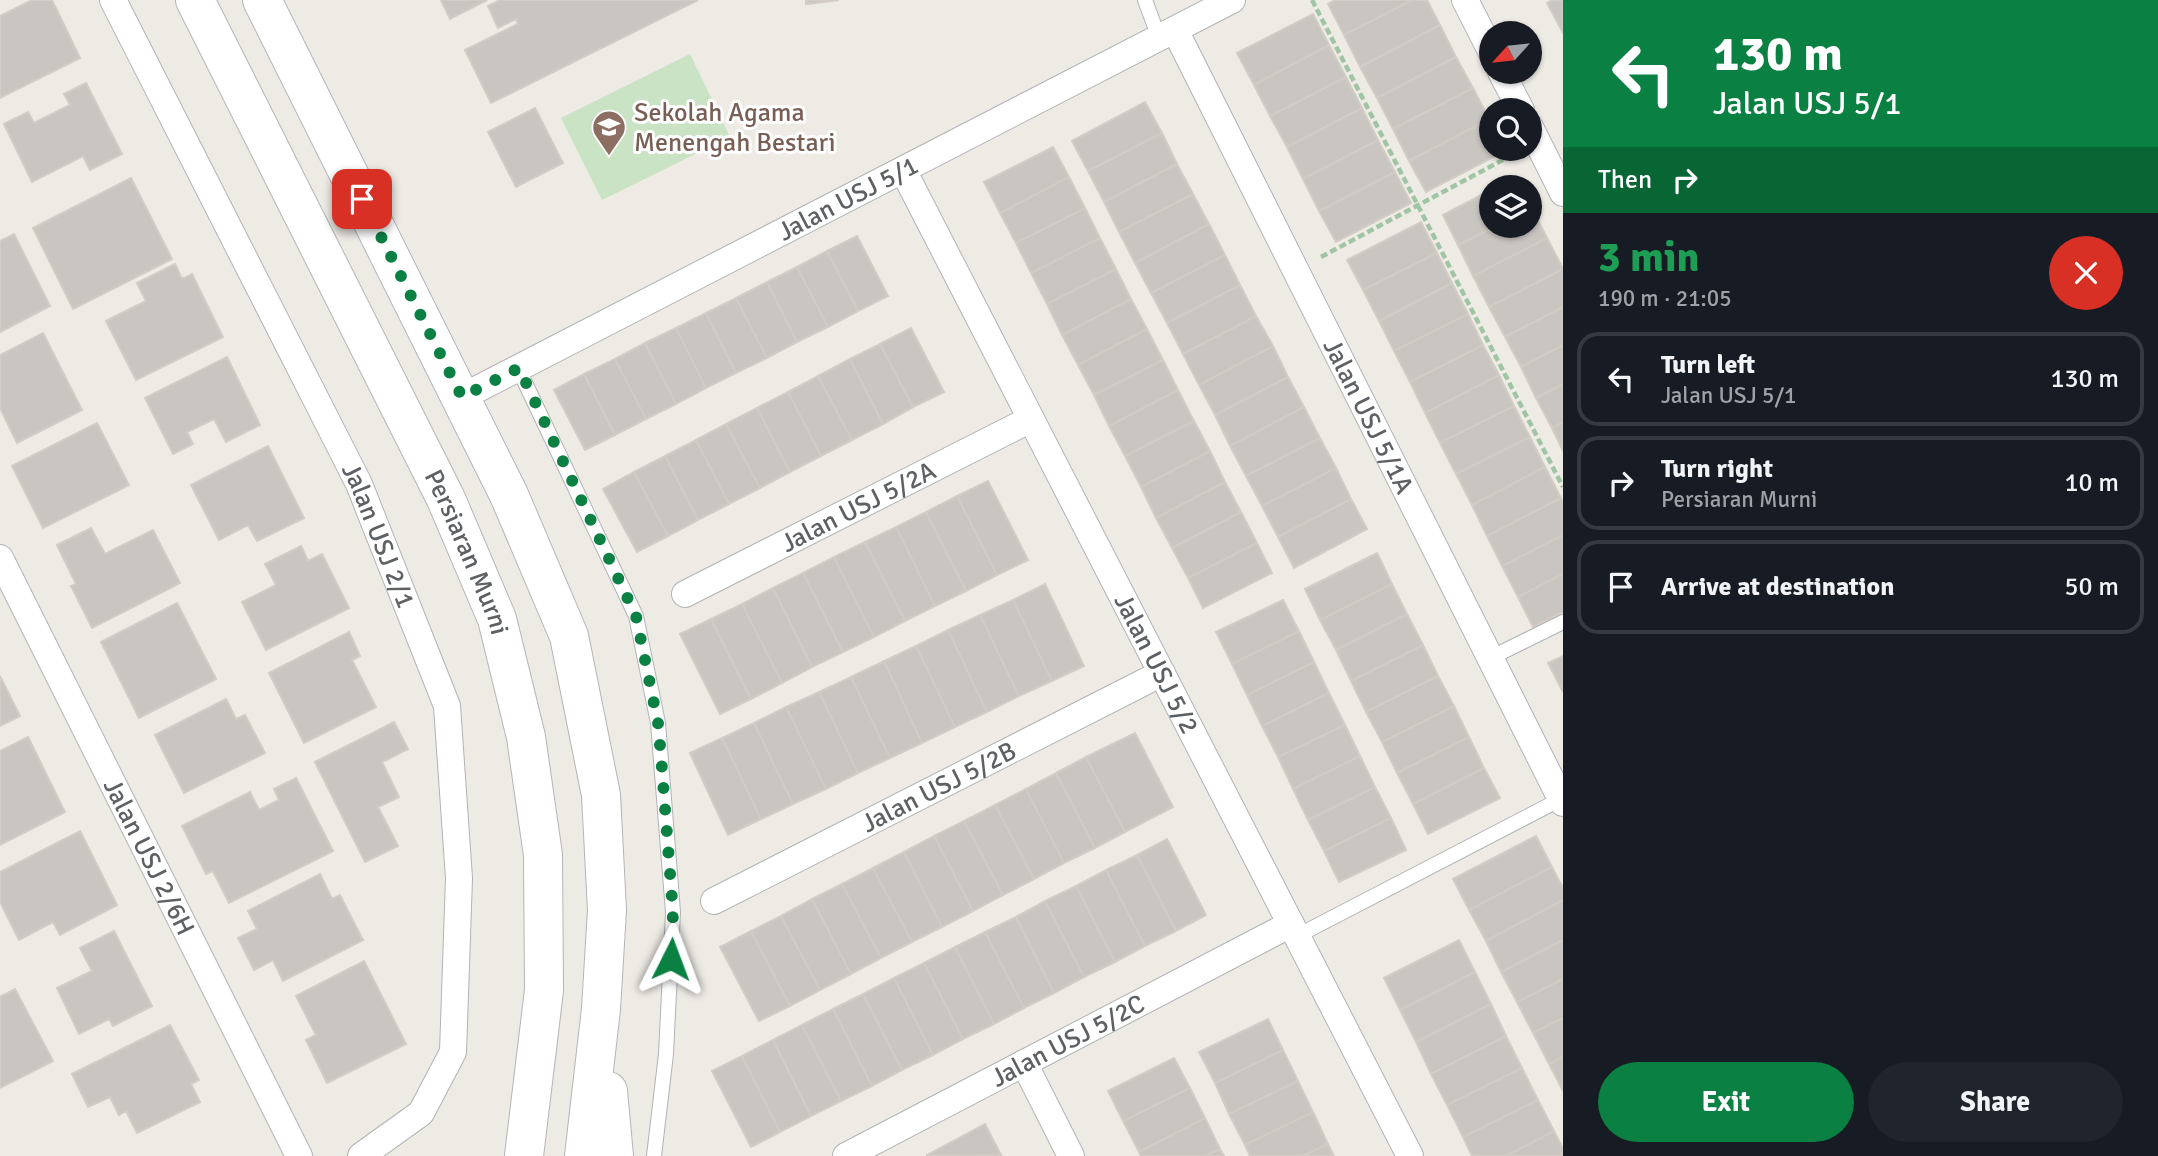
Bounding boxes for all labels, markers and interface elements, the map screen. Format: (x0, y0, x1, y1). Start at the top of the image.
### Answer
north arrow (1479, 21, 1542, 84)
map controls (1479, 21, 1542, 238)
text: 130 m (1713, 24, 1843, 84)
icon: left (1598, 28, 1689, 119)
text: Jalan USJ 5/1 (1713, 84, 1902, 123)
place label: Sekolah Agama Menengah Bestari (634, 97, 836, 159)
button: search (1479, 98, 1542, 161)
school or university icon: Sekolah Agama Menengah Bestari (590, 108, 628, 157)
street label: Jalan USJ 5/1 (773, 150, 924, 248)
icon: right (1666, 161, 1704, 199)
text: Then (1598, 164, 1652, 196)
pin (332, 169, 392, 229)
button: layers (1479, 175, 1542, 238)
icon: arrive (343, 180, 381, 218)
text: 3 min (1598, 232, 1699, 283)
button: close (2049, 236, 2123, 310)
text: 190 m · 21:05 (1598, 284, 1732, 313)
street label: Jalan USJ 5/1A (1316, 334, 1420, 499)
text: Turn left (1661, 349, 1755, 381)
icon: left (1602, 360, 1640, 398)
text: 130 m (2050, 363, 2119, 395)
text: Jalan USJ 5/1 (1661, 381, 1797, 410)
text: Turn right (1661, 453, 1773, 485)
street label: Jalan USJ 5/2A (776, 455, 941, 560)
street label: Jalan USJ 2/1 (334, 458, 421, 613)
icon: right (1602, 464, 1640, 502)
street label: Persiaran Murni (417, 465, 515, 638)
text: 10 m (2064, 467, 2119, 499)
text: Persiaran Murni (1661, 485, 1817, 514)
icon: arrive (1602, 568, 1640, 606)
text: Arrive at destination (1661, 571, 1894, 603)
text: 50 m (2064, 571, 2119, 603)
street label: Jalan USJ 5/2 (1107, 589, 1205, 740)
street label: Jalan USJ 5/2B (856, 735, 1022, 840)
street label: Jalan USJ 2/6H (96, 774, 201, 941)
position arrow (634, 922, 708, 996)
street label: Jalan USJ 5/2C (986, 988, 1150, 1095)
button: Exit (1598, 1062, 1854, 1142)
button: Share (1868, 1062, 2123, 1142)

